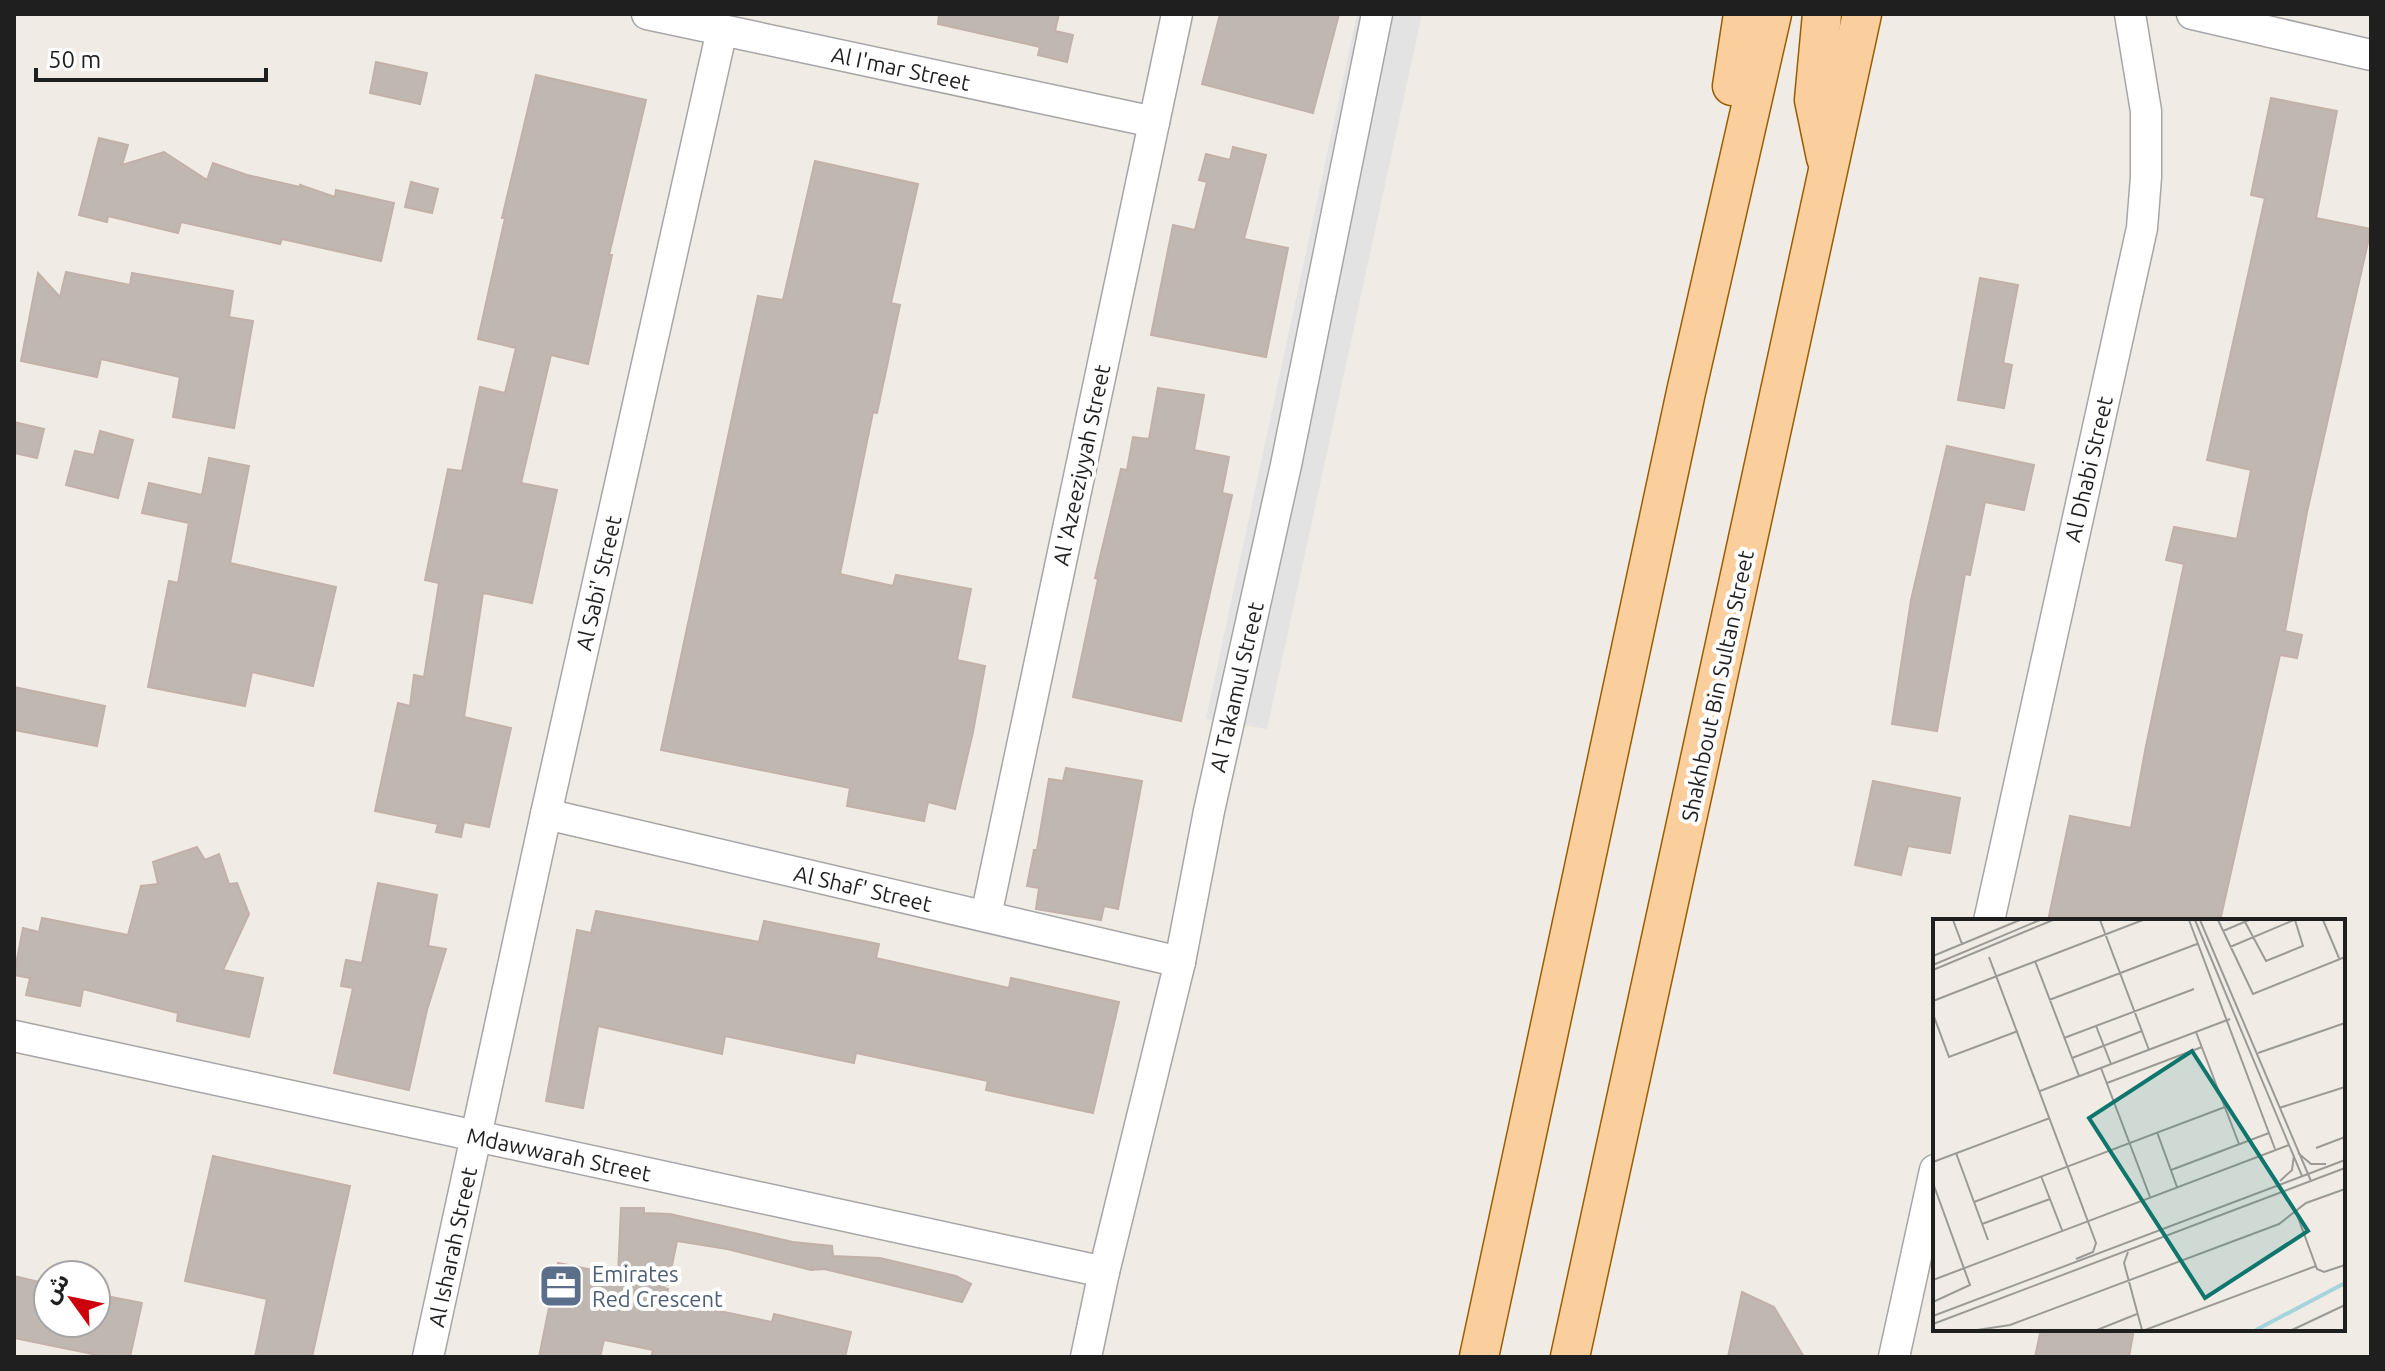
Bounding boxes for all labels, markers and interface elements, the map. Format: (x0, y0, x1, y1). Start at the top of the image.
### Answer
scale bar (36, 32, 266, 82)
street label: Al I'mar Street (829, 41, 973, 95)
text: 50 m (48, 46, 101, 73)
street label: Al 'Azeeziyyah Street (1047, 362, 1115, 568)
street label: Al Dhabi Street (2059, 393, 2117, 544)
street label: Al Sabi' Street (570, 513, 626, 653)
street label: Shakhbout Bin Sultan Street (1676, 548, 1758, 824)
street label: Al Takamul Street (1204, 599, 1268, 775)
street label: Al Shaf' Street (792, 860, 935, 916)
inset map (1933, 919, 2345, 1331)
street label: Mdawwarah Street (465, 1122, 654, 1186)
street label: Al Isharah Street (423, 1164, 481, 1329)
north arrow (32, 1259, 112, 1339)
place label: Emirates Red Crescent (592, 1261, 723, 1311)
office icon: Emirates Red Crescent (537, 1262, 585, 1310)
text: ش (36, 1268, 74, 1308)

